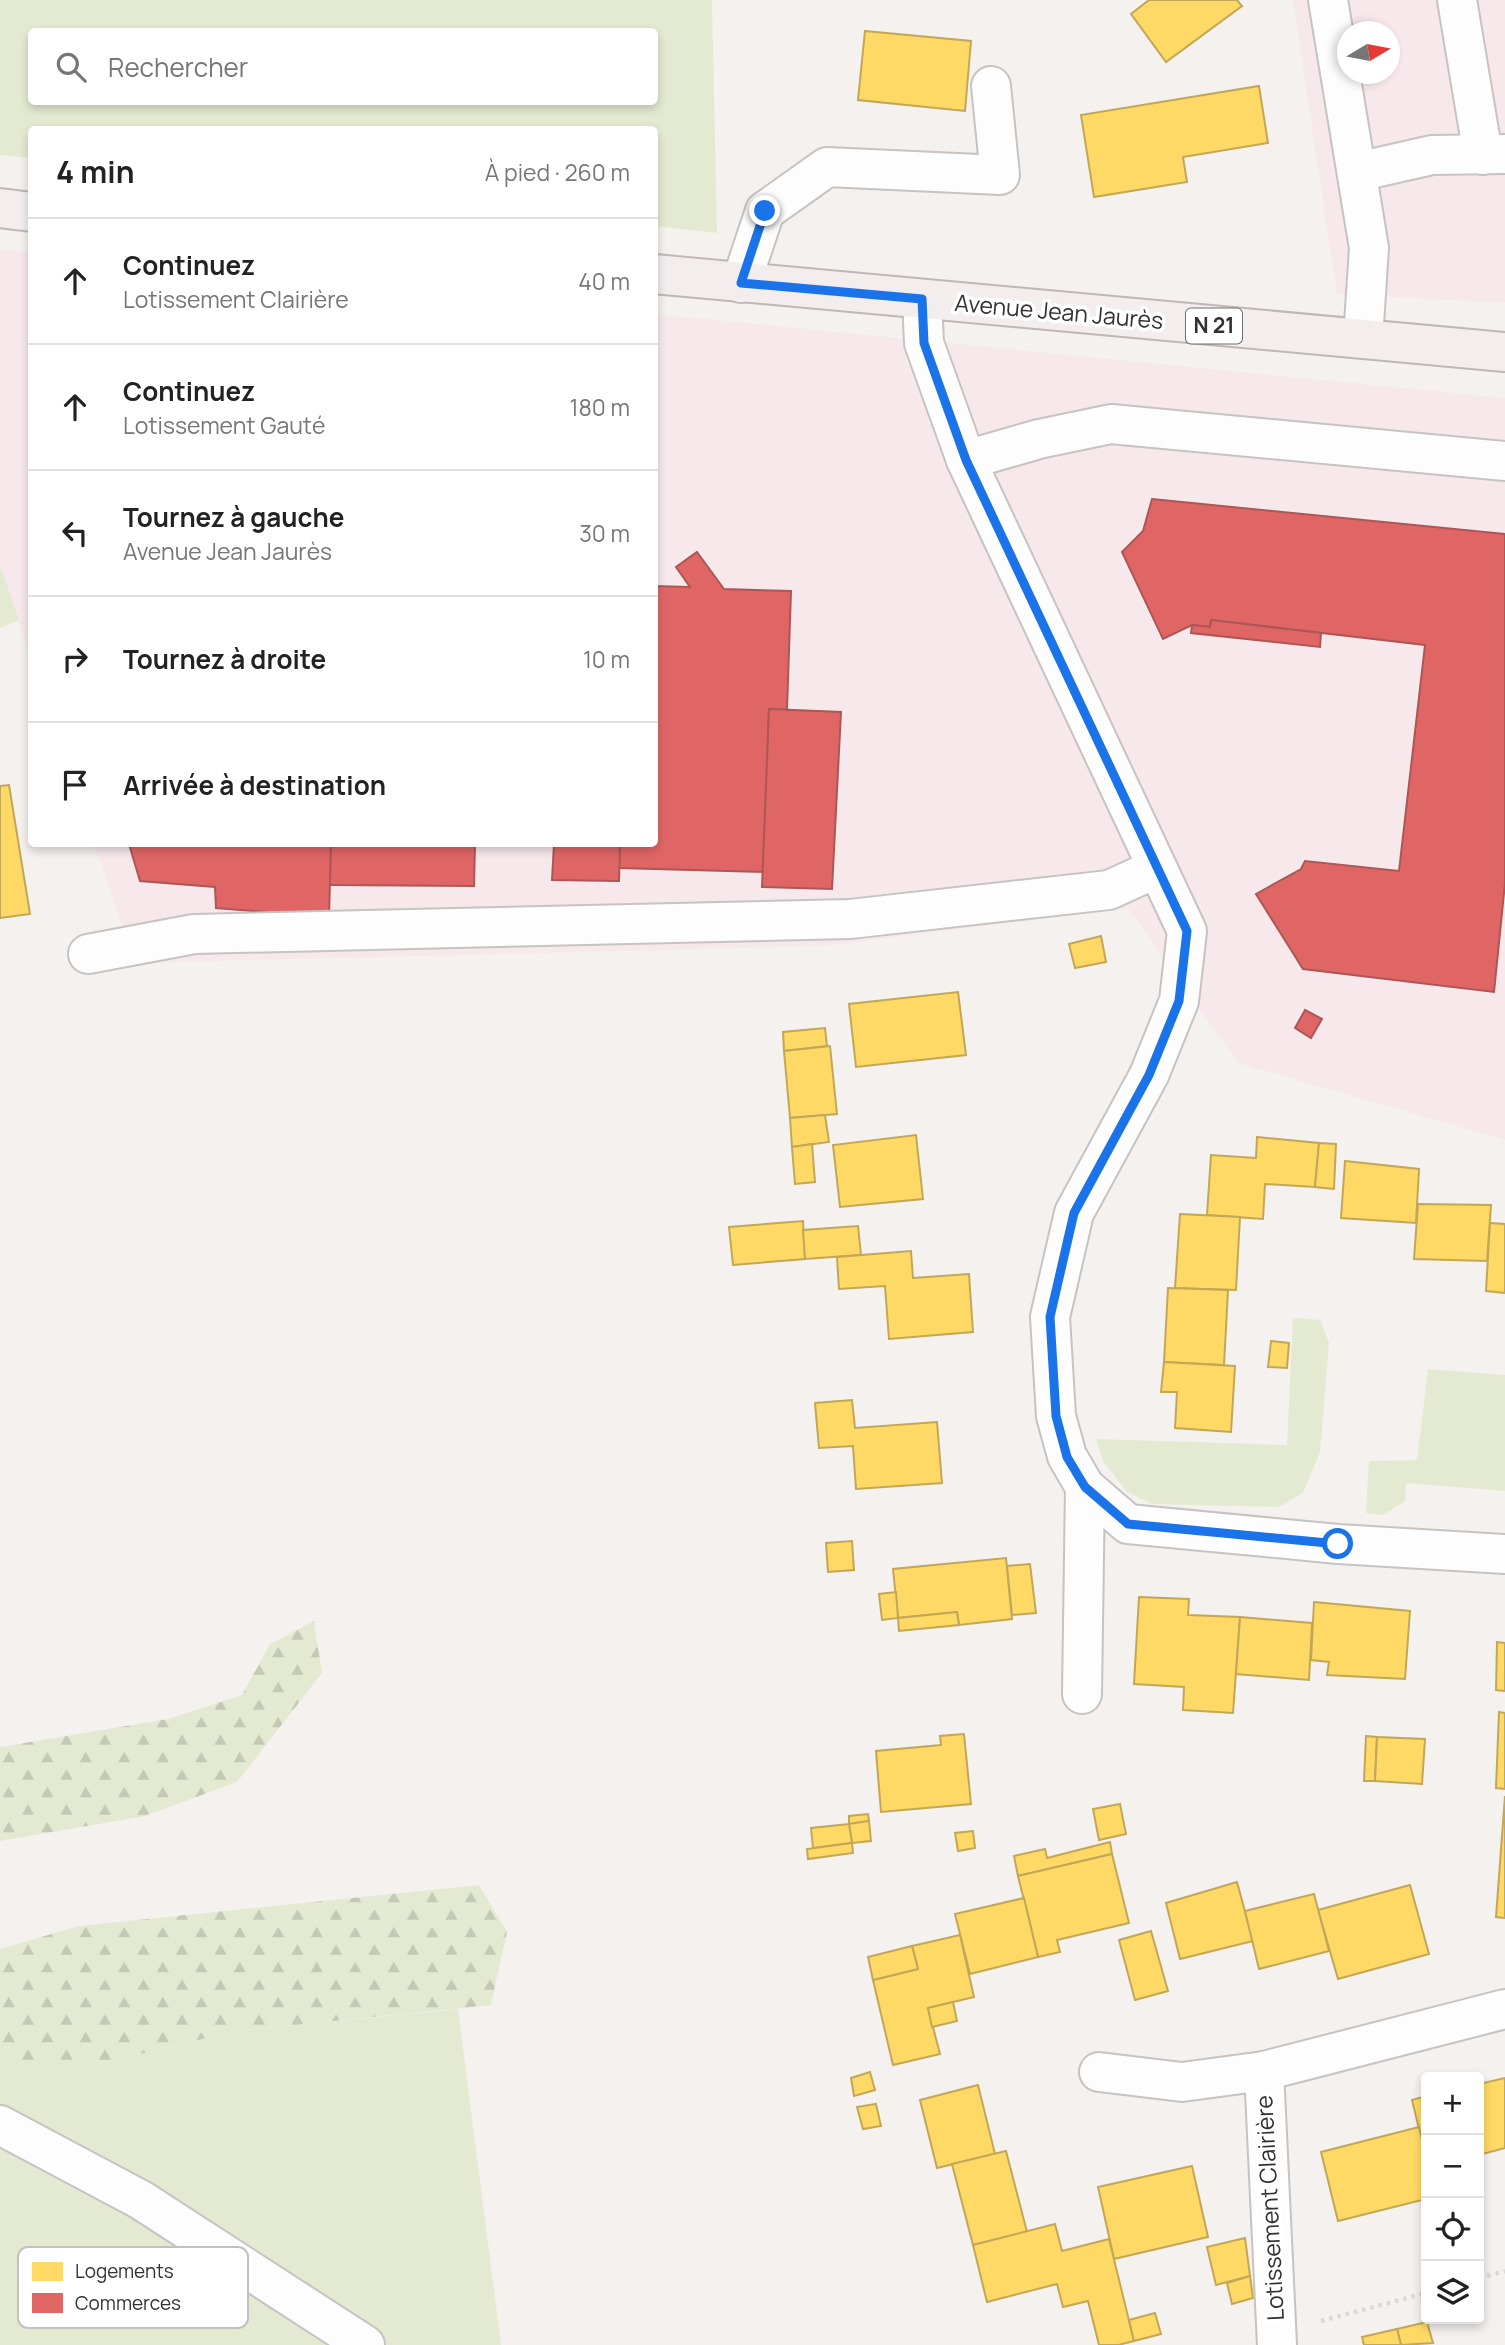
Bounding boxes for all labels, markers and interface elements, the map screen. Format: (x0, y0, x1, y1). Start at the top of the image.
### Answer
north arrow (1337, 21, 1400, 84)
search box (28, 28, 658, 105)
icon: search (52, 48, 90, 86)
text: Rechercher (108, 49, 248, 85)
text: 4 min (56, 151, 134, 192)
text: À pied · 260 m (485, 156, 630, 188)
route end (749, 195, 780, 226)
text: Continuez (123, 247, 255, 283)
icon: ahead (56, 262, 94, 300)
text: 40 m (578, 265, 630, 297)
text: Lotissement Clairière (123, 283, 349, 315)
street label: Avenue Jean Jaurès (954, 286, 1165, 336)
road number: N 21 (1186, 308, 1242, 344)
text: Continuez (123, 373, 255, 409)
icon: ahead (56, 388, 94, 426)
text: 180 m (570, 391, 630, 423)
text: Lotissement Gauté (123, 409, 325, 441)
text: Tournez à gauche (123, 499, 344, 535)
icon: left (56, 514, 94, 552)
text: 30 m (579, 517, 630, 549)
text: Avenue Jean Jaurès (123, 535, 332, 567)
icon: right (56, 640, 94, 678)
text: Tournez à droite (123, 641, 326, 677)
text: 10 m (583, 643, 630, 675)
icon: arrive (56, 766, 94, 804)
text: Arrivée à destination (123, 767, 386, 803)
route start (1322, 1528, 1353, 1559)
map controls (1421, 2072, 1484, 2324)
button: + (1421, 2072, 1484, 2135)
street label: Lotissement Clairière (1247, 2094, 1291, 2322)
button: − (1421, 2135, 1484, 2198)
button: locate (1421, 2198, 1484, 2261)
legend (18, 2247, 248, 2328)
text: Logements (75, 2258, 174, 2284)
button: layers (1421, 2261, 1484, 2324)
text: Commerces (75, 2290, 181, 2316)

